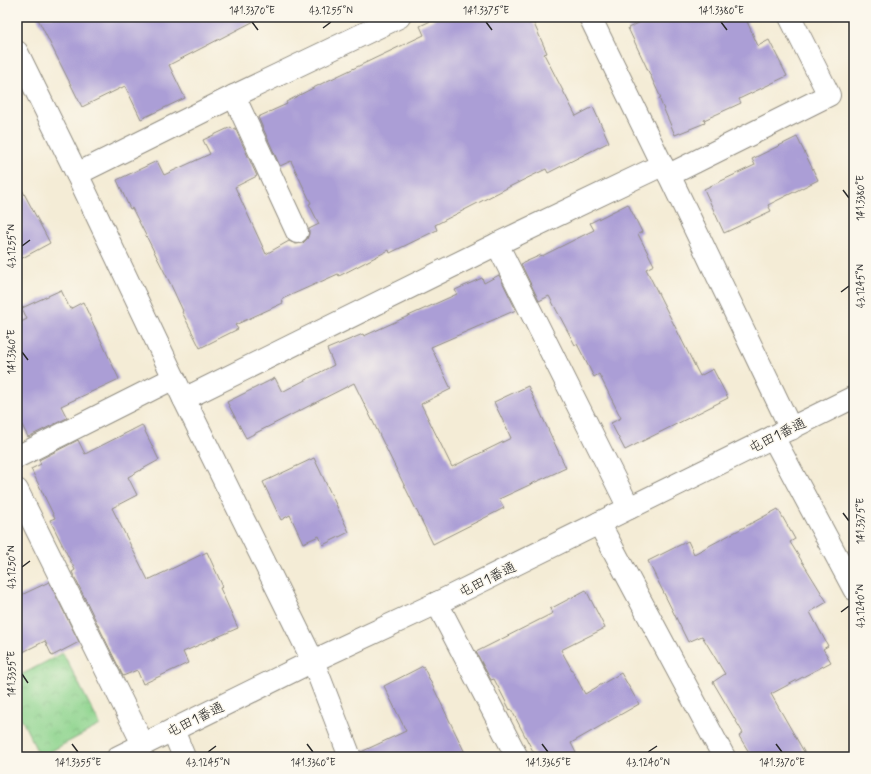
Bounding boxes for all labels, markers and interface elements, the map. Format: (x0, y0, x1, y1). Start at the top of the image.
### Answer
text: 141.3370°E (229, 4, 275, 18)
text: 43.1255°N (309, 4, 353, 18)
text: 141.3375°E (463, 4, 509, 18)
text: 141.3380°E (698, 4, 744, 18)
text: 141.3380°E (854, 175, 868, 221)
text: 43.1255°N (5, 224, 19, 268)
text: 43.1245°N (854, 264, 868, 308)
text: 141.3360°E (5, 329, 19, 375)
street label: 屯田1番通 (746, 414, 809, 458)
text: 141.3375°E (854, 498, 868, 544)
text: 43.1250°N (5, 545, 19, 589)
street label: 屯田1番通 (456, 558, 519, 602)
text: 43.1240°N (854, 584, 868, 628)
text: 141.3355°E (5, 651, 19, 697)
street label: 屯田1番通 (164, 698, 227, 742)
text: 141.3355°E (55, 756, 101, 770)
text: 43.1245°N (186, 756, 230, 770)
text: 141.3360°E (290, 756, 336, 770)
text: 141.3365°E (525, 756, 571, 770)
text: 43.1240°N (626, 756, 670, 770)
text: 141.3370°E (759, 756, 805, 770)

